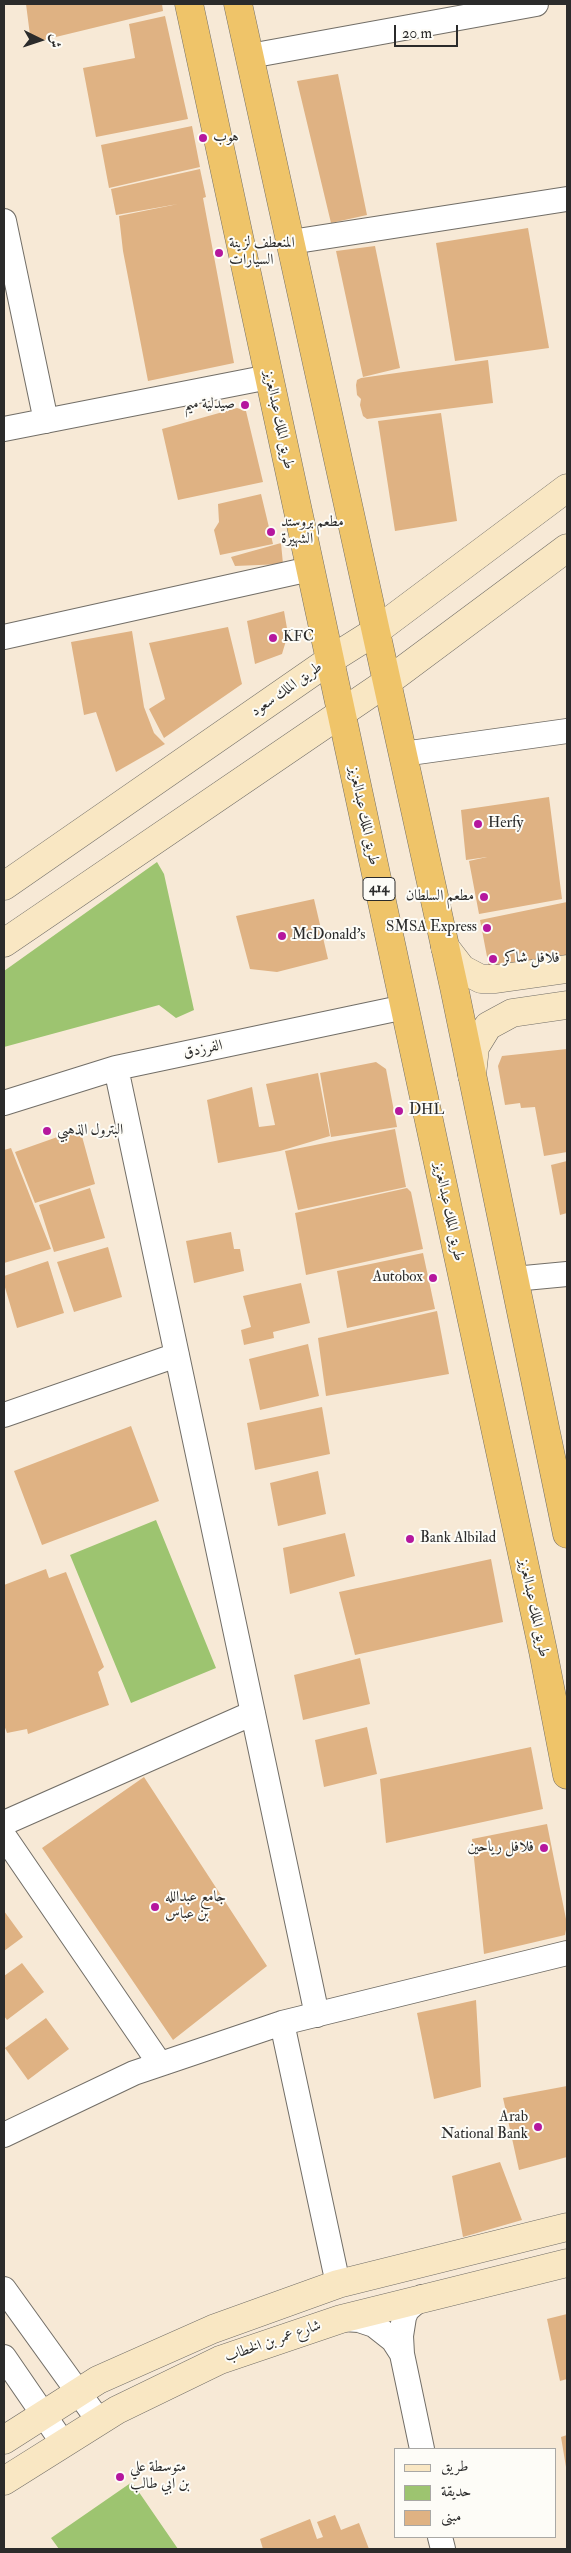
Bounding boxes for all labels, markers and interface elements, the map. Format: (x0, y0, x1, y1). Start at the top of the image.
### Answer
north arrow (15, 15, 65, 65)
scale bar (396, 15, 460, 47)
text: 20 m (402, 24, 432, 43)
text: ش (46, 34, 64, 49)
place label: هوب (213, 129, 239, 147)
marker: هوب (197, 132, 209, 144)
place label: المنعطف لزينة السيارات (229, 235, 295, 270)
marker: المنعطف لزينة السيارات (213, 247, 225, 259)
street label: طريق الملك عبدالعزيز (259, 369, 297, 471)
place label: صيدلية ميم (184, 396, 235, 414)
marker: صيدلية ميم (239, 399, 251, 411)
place label: مطعم بروستد الشهيرة (281, 514, 344, 549)
marker: مطعم بروستد الشهيرة (265, 526, 277, 538)
place label: KFC (283, 629, 314, 647)
marker: KFC (267, 632, 279, 644)
street label: طريق الملك سعود (248, 659, 326, 721)
street label: طريق الملك عبدالعزيز (344, 765, 382, 867)
place label: Herfy (488, 815, 523, 833)
marker: Herfy (472, 818, 484, 830)
road number: 414 (363, 878, 395, 901)
place label: مطعم السلطان (406, 888, 474, 906)
marker: مطعم السلطان (478, 891, 490, 903)
place label: SMSA Express (386, 919, 477, 937)
marker: SMSA Express (481, 922, 493, 934)
place label: McDonald's (292, 927, 365, 945)
marker: McDonald's (276, 930, 288, 942)
place label: فلافل شاكر (503, 950, 560, 968)
marker: فلافل شاكر (487, 953, 499, 965)
street label: الفرزدق (182, 1037, 224, 1063)
place label: DHL (409, 1102, 444, 1120)
marker: DHL (393, 1105, 405, 1117)
place label: البترول الذهبي (57, 1122, 123, 1140)
marker: البترول الذهبي (41, 1125, 53, 1137)
street label: طريق الملك عبدالعزيز (429, 1161, 467, 1263)
place label: Autobox (373, 1269, 423, 1287)
marker: Autobox (427, 1272, 439, 1284)
place label: Bank Albilad (420, 1530, 496, 1548)
marker: Bank Albilad (404, 1533, 416, 1545)
street label: طريق الملك عبدالعزيز (514, 1557, 552, 1659)
place label: فلافل رياحين (467, 1839, 534, 1857)
marker: فلافل رياحين (538, 1842, 550, 1854)
place label: جامع عبدالله بن عباس (165, 1889, 226, 1924)
marker: جامع عبدالله بن عباس (149, 1901, 161, 1913)
place label: Arab National Bank (441, 2109, 528, 2144)
marker: Arab National Bank (532, 2121, 544, 2133)
street label: شارع عمر بن الخطاب (222, 2317, 324, 2367)
legend (394, 2448, 556, 2538)
text: طريق (441, 2457, 468, 2476)
place label: متوسطة علي بن ابي طالب (130, 2459, 190, 2494)
marker: متوسطة علي بن ابي طالب (114, 2471, 126, 2483)
text: حديقة (441, 2482, 471, 2501)
text: مبنى (441, 2507, 461, 2526)

